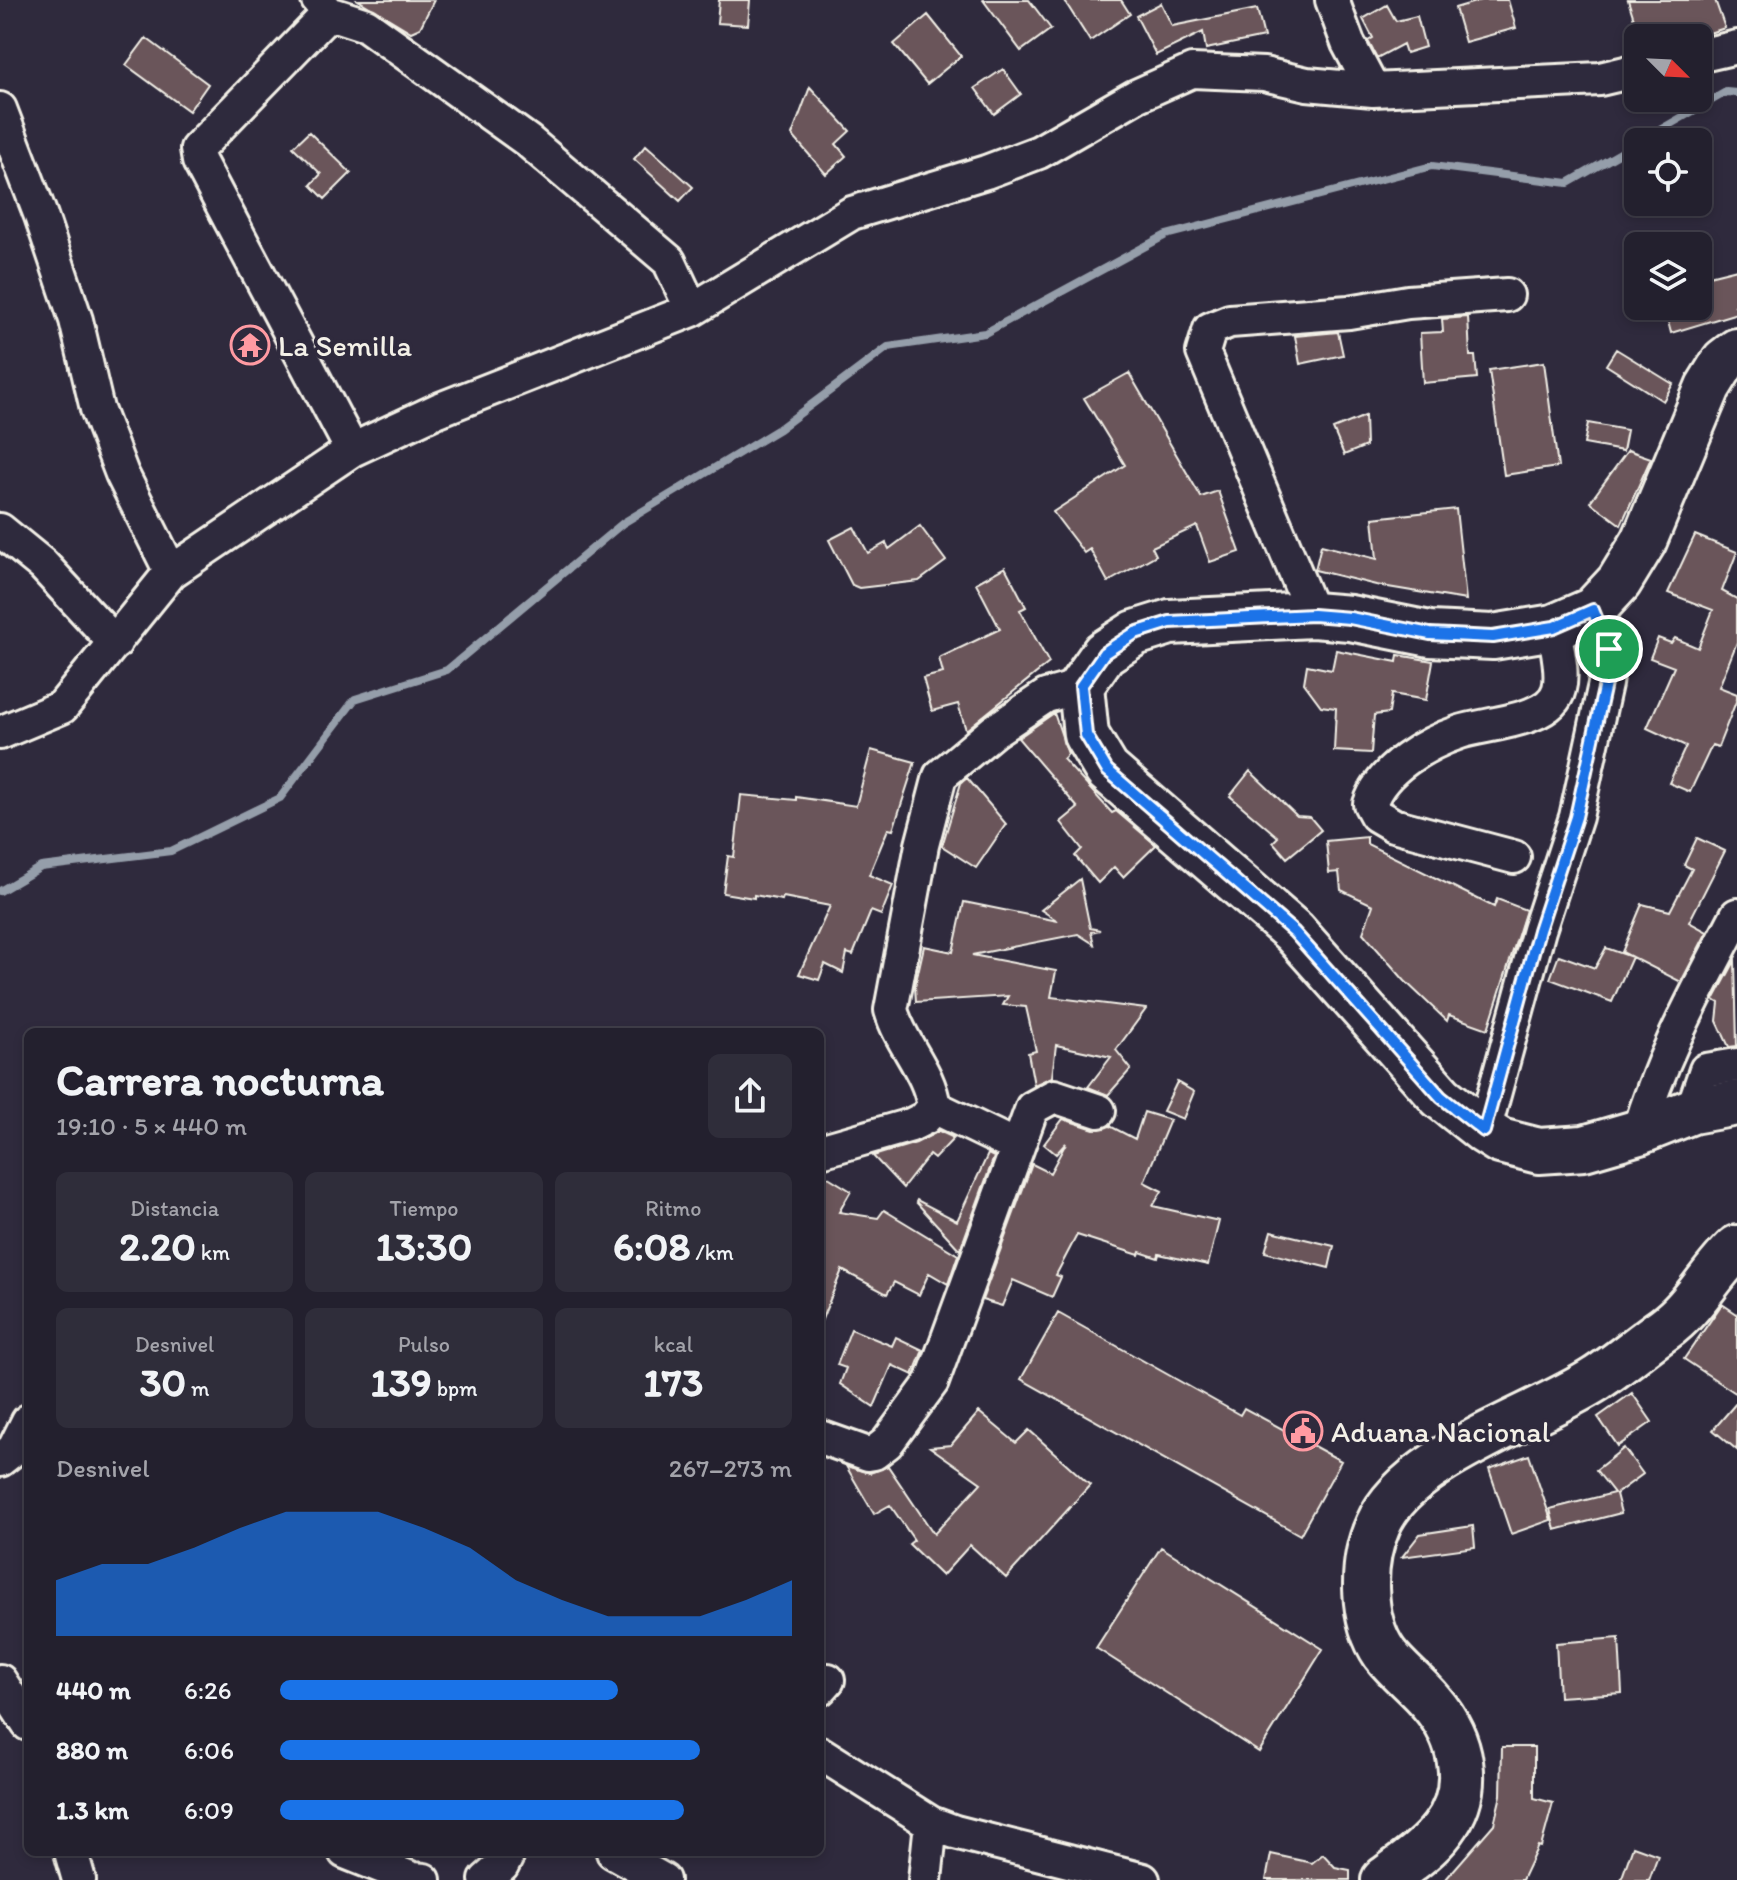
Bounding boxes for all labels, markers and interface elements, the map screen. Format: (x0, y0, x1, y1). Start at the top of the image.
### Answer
north arrow (1624, 24, 1712, 112)
map controls (1624, 24, 1712, 320)
button: locate (1624, 128, 1712, 216)
button: layers (1624, 232, 1712, 320)
temple icon: La Semilla (229, 324, 271, 366)
place label: La Semilla (278, 327, 412, 364)
pin (1575, 615, 1643, 683)
icon: arrive (1587, 627, 1631, 671)
text: Carrera nocturna (56, 1053, 384, 1106)
button: share (708, 1054, 792, 1138)
text: 19:10 · 5 × 440 m (56, 1110, 247, 1142)
text: Distancia (130, 1195, 219, 1222)
text: Tiempo (390, 1195, 458, 1222)
text: Ritmo (645, 1195, 701, 1222)
text: 2.20 (119, 1222, 196, 1270)
text: 13:30 (376, 1222, 472, 1270)
text: 6:08 (613, 1222, 690, 1270)
text: km (196, 1239, 230, 1266)
text: /km (690, 1239, 734, 1266)
text: Desnivel (135, 1331, 214, 1358)
text: Pulso (398, 1331, 450, 1358)
text: kcal (654, 1331, 693, 1358)
text: 30 (140, 1358, 186, 1406)
text: 139 (370, 1358, 432, 1406)
text: 173 (643, 1358, 703, 1406)
text: m (186, 1375, 210, 1402)
text: bpm (432, 1375, 478, 1402)
public building icon: Aduana Nacional (1282, 1410, 1324, 1452)
place label: Aduana Nacional (1331, 1413, 1551, 1450)
text: Desnivel (56, 1452, 150, 1484)
text: 267–273 m (669, 1452, 792, 1484)
text: 440 m (56, 1674, 131, 1706)
text: 6:26 (184, 1674, 232, 1706)
text: 880 m (56, 1734, 128, 1766)
text: 6:06 (184, 1734, 234, 1766)
text: 1.3 km (56, 1794, 129, 1826)
text: 6:09 (184, 1794, 234, 1826)

